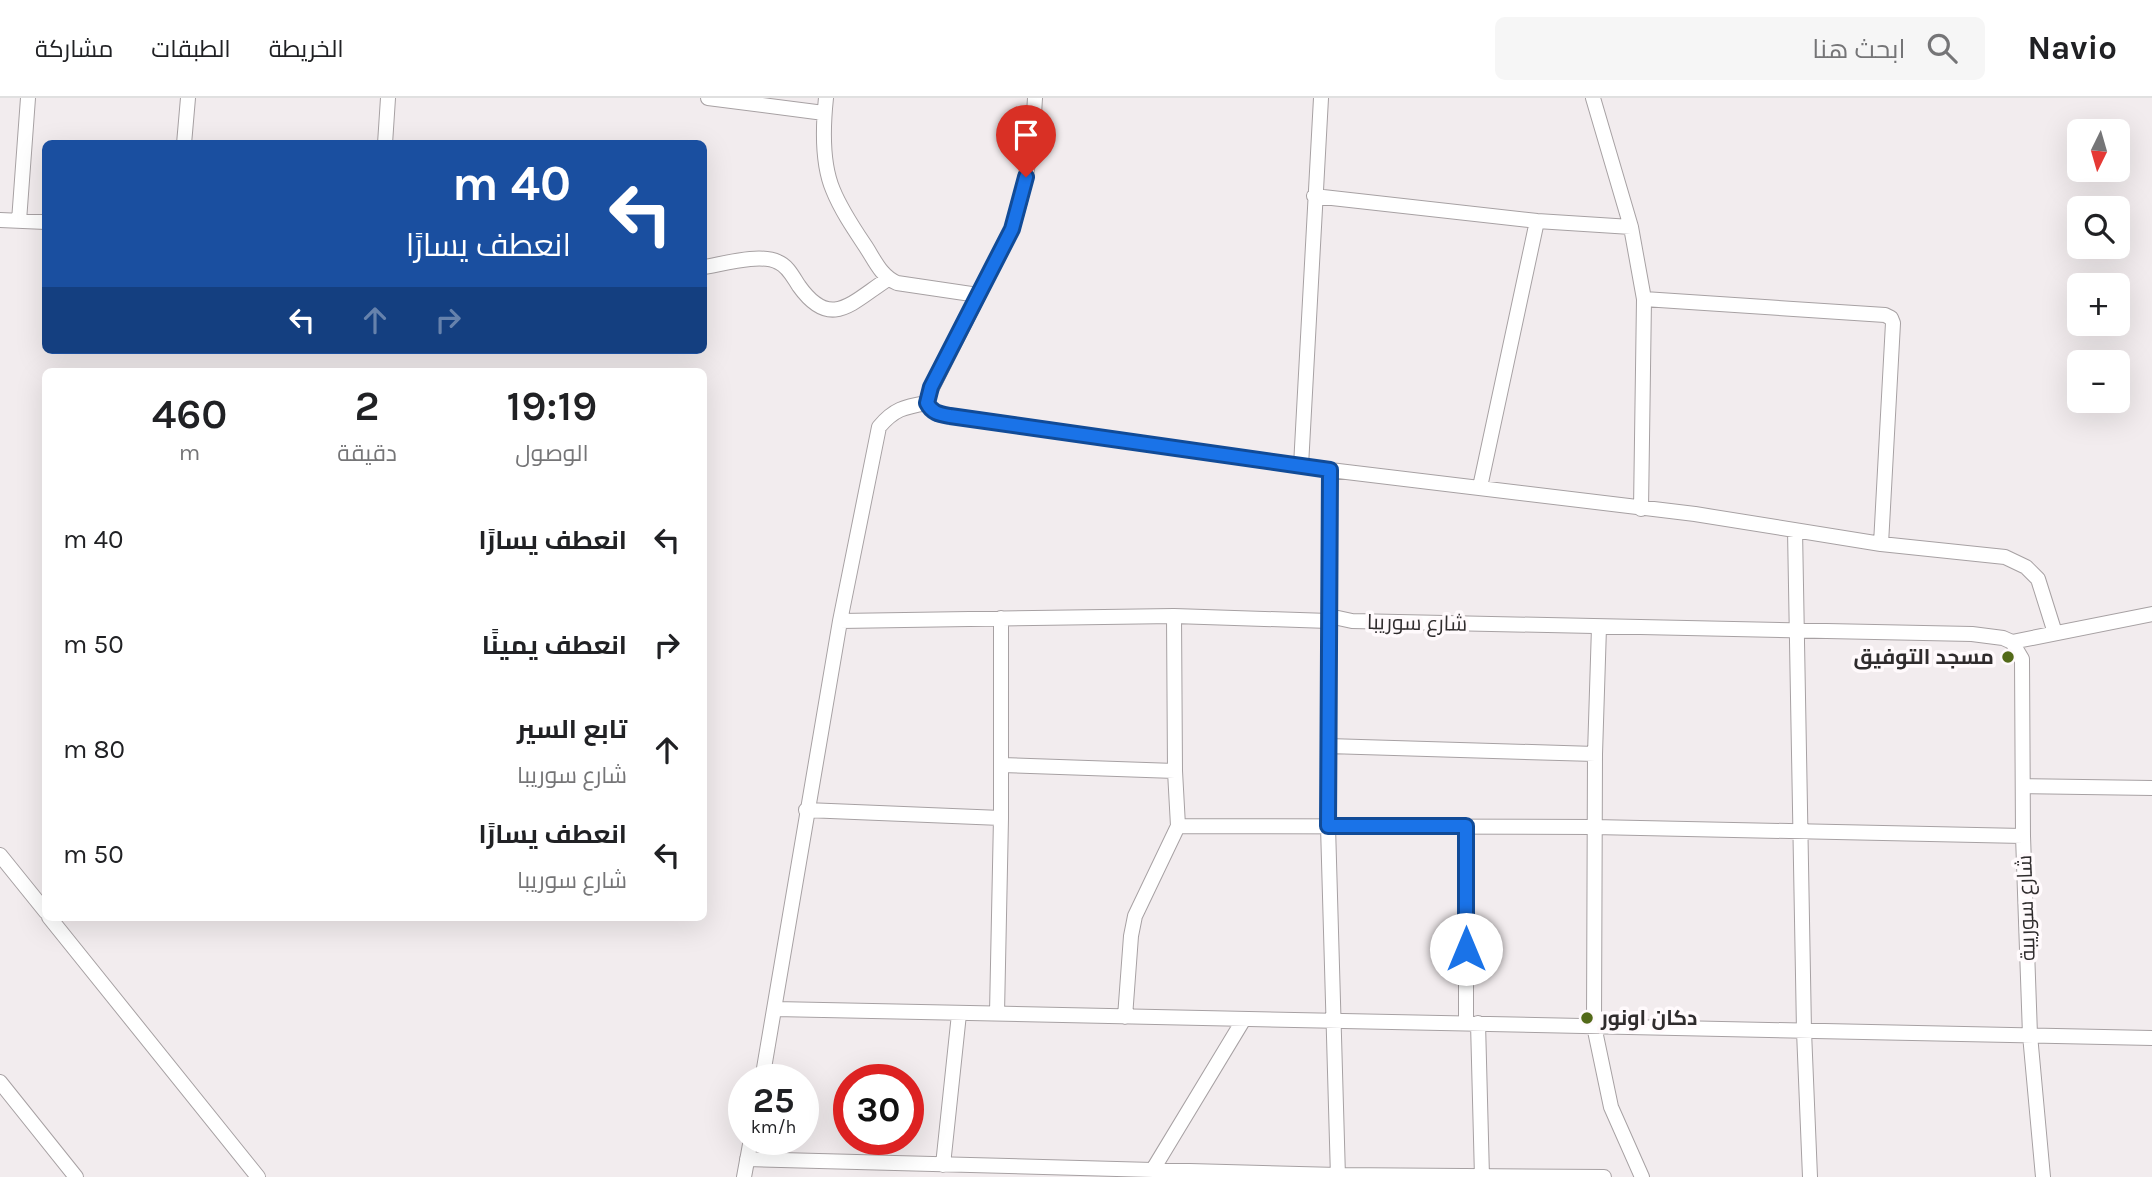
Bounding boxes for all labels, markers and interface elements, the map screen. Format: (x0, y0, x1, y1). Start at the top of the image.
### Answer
search box (1495, 17, 1985, 80)
icon: search (1923, 29, 1961, 67)
text: Navio (2027, 29, 2117, 67)
text: ابحث هنا (1812, 34, 1905, 65)
text: مشاركة (35, 35, 113, 63)
text: الطبقات (151, 35, 231, 63)
text: الخريطة (269, 35, 344, 63)
pin (996, 105, 1056, 177)
icon: arrive (1007, 116, 1045, 154)
north arrow (2067, 119, 2130, 182)
map controls (2067, 119, 2130, 413)
text: 40 m (452, 155, 571, 212)
icon: left (595, 168, 686, 259)
button: search (2067, 196, 2130, 259)
text: انعطف يسارًا (406, 227, 571, 264)
button: + (2067, 273, 2130, 336)
icon: left (283, 301, 321, 339)
icon: ahead (356, 301, 394, 339)
icon: right (429, 301, 467, 339)
button: − (2067, 350, 2130, 413)
text: 2 (354, 381, 380, 431)
text: 19:19 (507, 381, 597, 431)
text: 460 (152, 389, 227, 439)
text: m (179, 439, 200, 466)
text: دقيقة (337, 440, 397, 467)
text: الوصول (515, 440, 589, 467)
icon: left (648, 521, 686, 559)
text: 40 m (63, 524, 123, 555)
text: انعطف يسارًا (479, 525, 627, 556)
street label: شارع سوريبا (1367, 610, 1467, 638)
icon: right (648, 626, 686, 664)
text: 50 m (63, 629, 124, 660)
text: انعطف يمينًا (482, 630, 627, 661)
place label: مسجد التوفيق (1853, 645, 1994, 670)
marker: مسجد التوفيق (2000, 649, 2016, 665)
text: تابع السير (517, 714, 627, 745)
icon: ahead (648, 731, 686, 769)
text: 80 m (63, 734, 125, 765)
text: شارع سوريبا (517, 762, 627, 789)
text: انعطف يسارًا (479, 819, 627, 850)
icon: left (648, 836, 686, 874)
text: 50 m (63, 839, 124, 870)
street label: شارع سوريبة (2012, 854, 2042, 962)
text: شارع سوريبا (517, 867, 627, 894)
position arrow (1429, 912, 1503, 986)
place label: دكان اونور (1600, 1006, 1698, 1031)
marker: دكان اونور (1579, 1010, 1595, 1026)
speed limit sign: 30 (833, 1064, 924, 1155)
text: 25 (753, 1080, 794, 1121)
text: km/h (751, 1116, 796, 1138)

